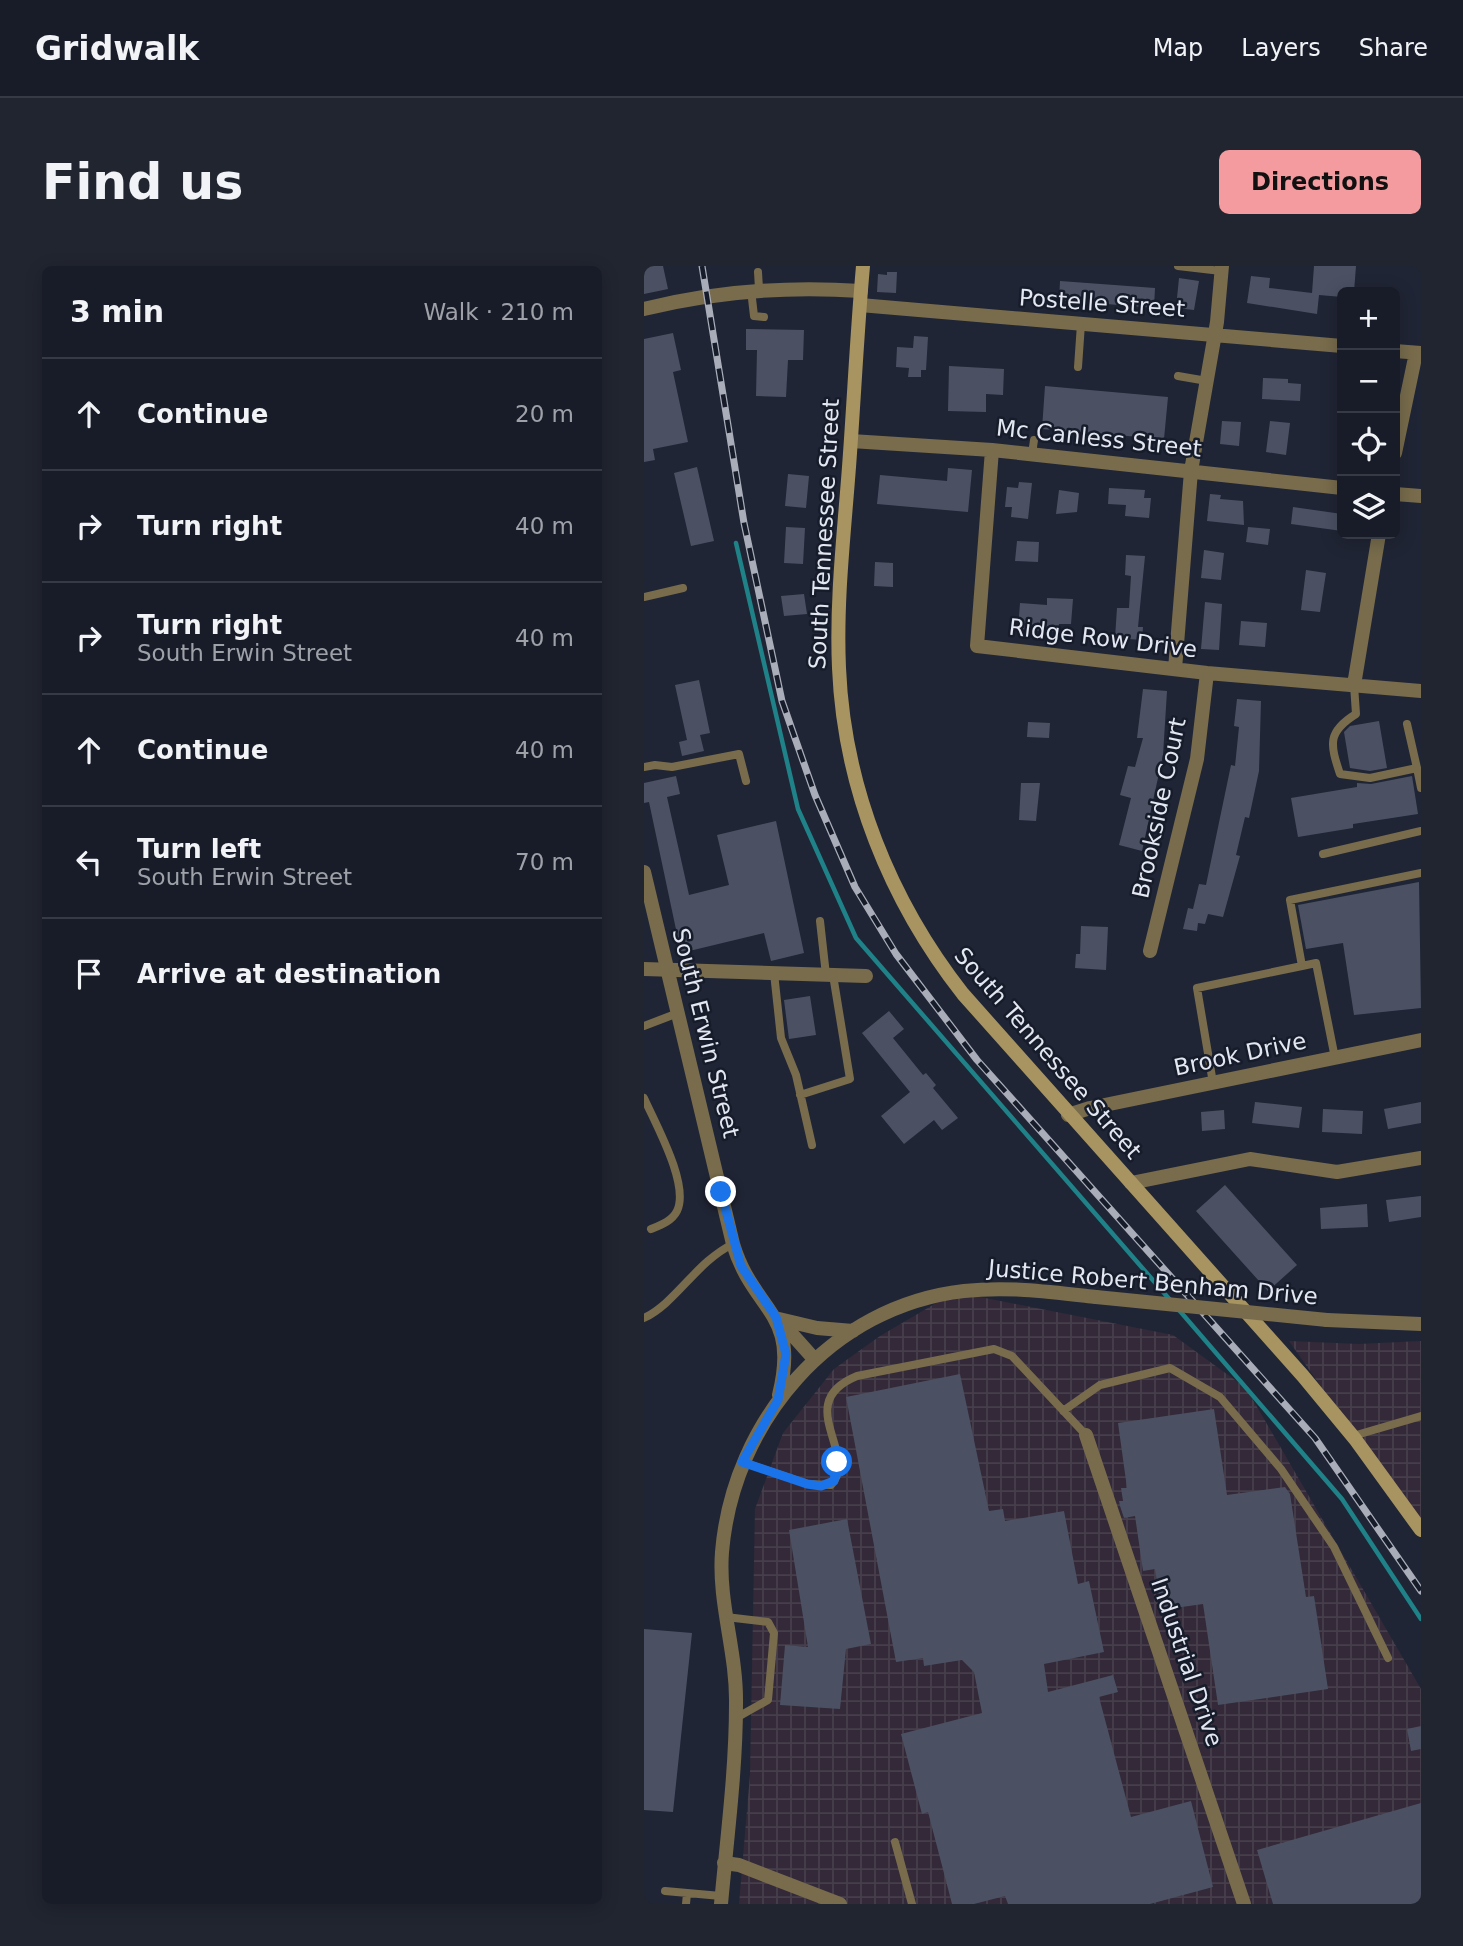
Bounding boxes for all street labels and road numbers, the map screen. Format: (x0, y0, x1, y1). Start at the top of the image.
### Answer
street label: Postelle Street (1018, 284, 1186, 322)
street label: South Tennessee Street (804, 398, 844, 670)
street label: Mc Canless Street (995, 414, 1203, 462)
street label: Ridge Row Drive (1007, 614, 1199, 662)
street label: Brookside Court (1127, 715, 1191, 901)
street label: South Erwin Street (667, 925, 745, 1141)
street label: South Tennessee Street (949, 942, 1147, 1164)
street label: Brook Drive (1171, 1027, 1309, 1081)
street label: Justice Robert Benham Drive (985, 1254, 1319, 1309)
street label: Industrial Drive (1146, 1574, 1228, 1750)

